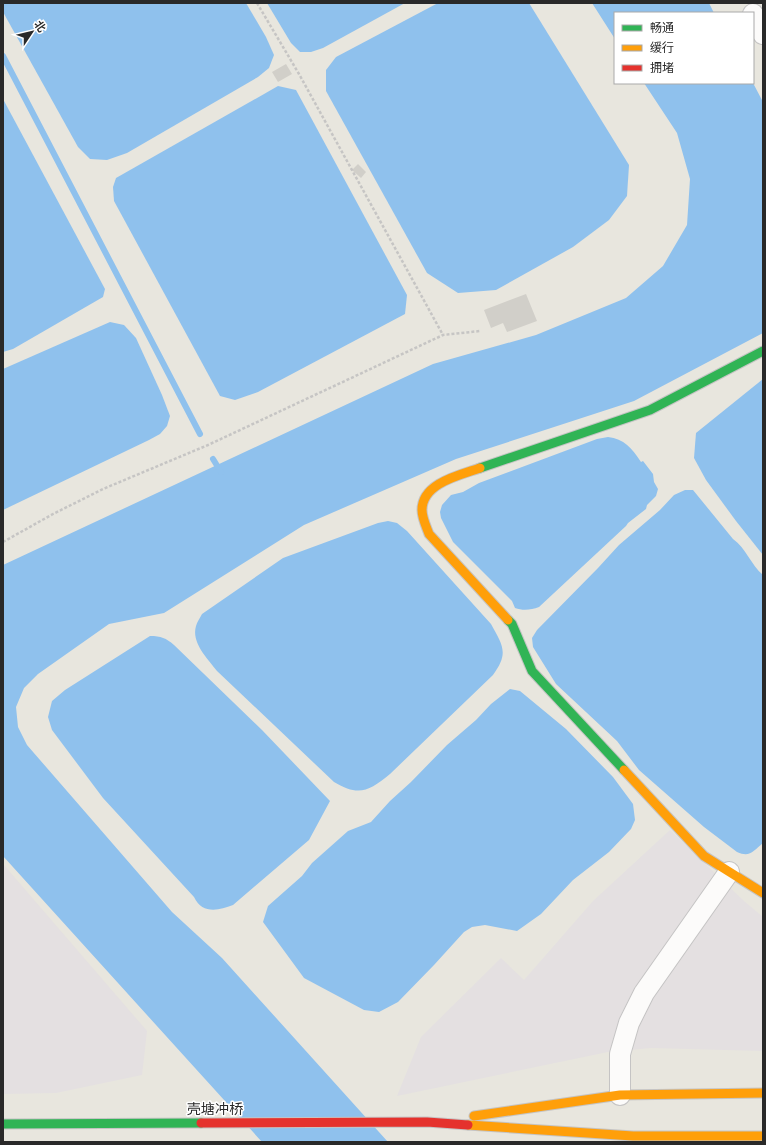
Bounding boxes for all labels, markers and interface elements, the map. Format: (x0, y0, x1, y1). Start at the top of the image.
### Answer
north arrow (12, 12, 52, 52)
legend (614, 12, 754, 84)
text: 北 (31, 18, 49, 35)
text: 畅通 (650, 20, 674, 35)
text: 缓行 (650, 40, 674, 55)
text: 拥堵 (650, 60, 674, 75)
street label: 壳塘冲桥 (187, 1100, 243, 1118)

